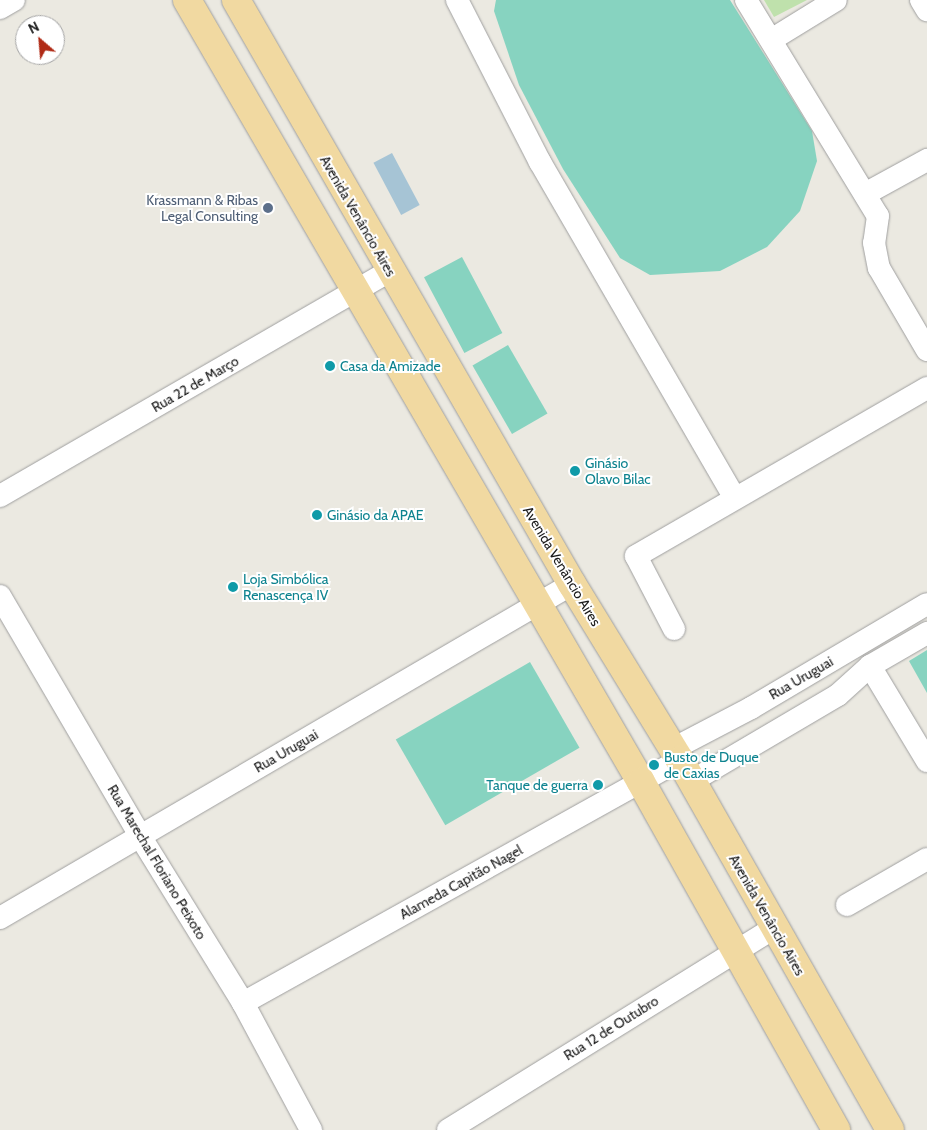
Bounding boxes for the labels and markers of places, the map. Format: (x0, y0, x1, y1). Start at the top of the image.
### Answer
place label: Krassmann & Ribas Legal Consulting (146, 192, 258, 224)
marker: Krassmann & Ribas Legal Consulting (262, 202, 274, 214)
place label: Casa da Amizade (340, 358, 441, 374)
marker: Casa da Amizade (324, 360, 336, 372)
place label: Ginásio Olavo Bilac (585, 455, 651, 488)
marker: Ginásio Olavo Bilac (569, 465, 581, 477)
place label: Ginásio da APAE (327, 507, 424, 523)
marker: Ginásio da APAE (311, 509, 323, 521)
place label: Loja Simbólica Renascença IV (243, 571, 329, 604)
marker: Loja Simbólica Renascença IV (227, 581, 239, 593)
place label: Busto de Duque de Caxias (664, 749, 759, 782)
marker: Busto de Duque de Caxias (648, 759, 660, 771)
place label: Tanque de guerra (486, 777, 588, 793)
marker: Tanque de guerra (592, 779, 604, 791)

